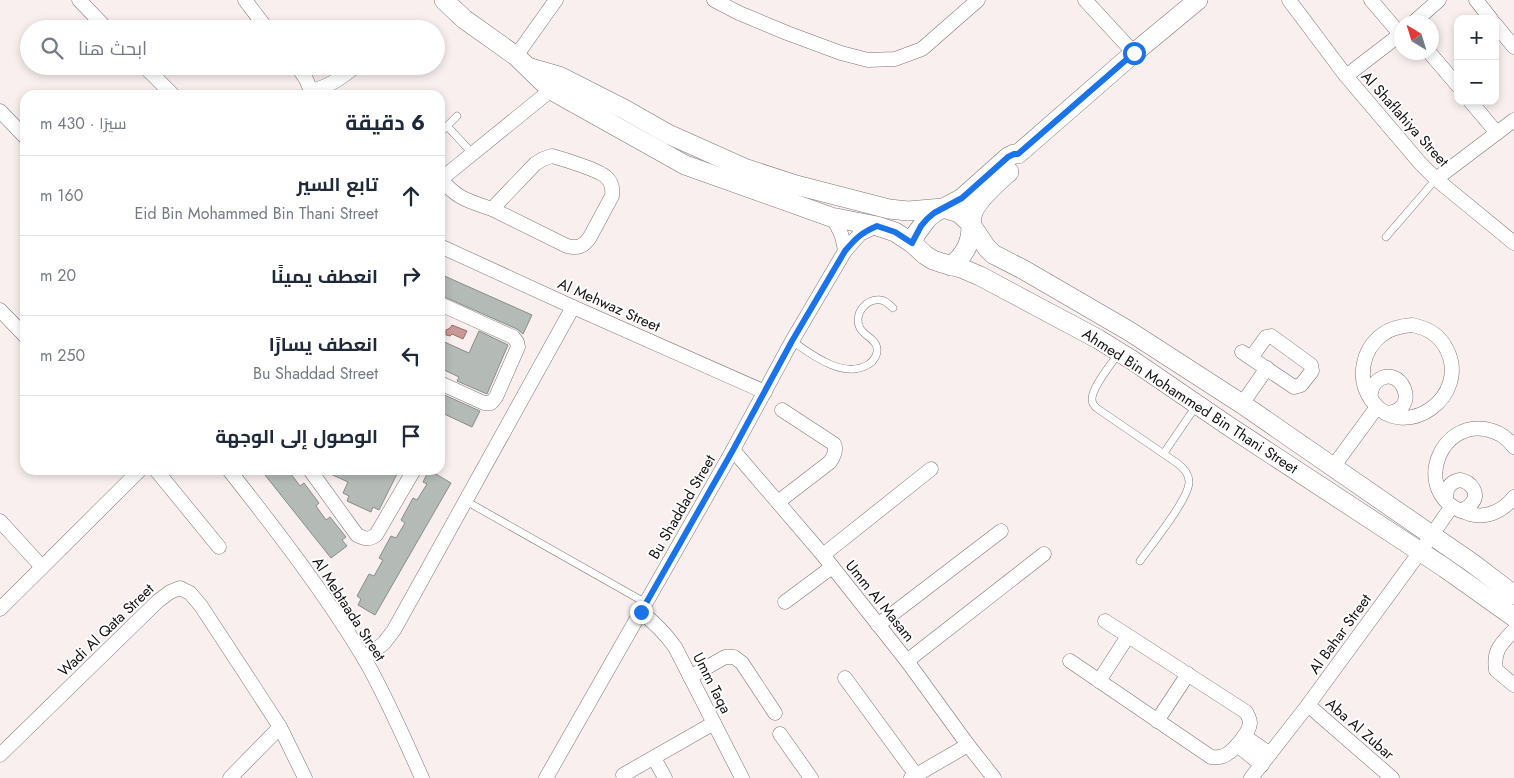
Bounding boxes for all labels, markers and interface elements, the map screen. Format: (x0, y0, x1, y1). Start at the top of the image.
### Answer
north arrow (1394, 15, 1439, 60)
map controls (1454, 15, 1499, 105)
button: + (1454, 15, 1499, 60)
search box (20, 20, 445, 75)
icon: search (38, 34, 66, 62)
text: ابحث هنا (78, 35, 147, 62)
route start (1123, 42, 1146, 65)
button: − (1454, 60, 1499, 105)
street label: Al Shaflahiya Street (1356, 66, 1454, 172)
text: 6 دقيقة (345, 108, 425, 138)
text: سيرًا · 430 m (40, 112, 126, 135)
text: تابع السير (297, 171, 378, 198)
icon: ahead (397, 182, 425, 210)
text: 160 m (40, 184, 83, 207)
text: Eid Bin Mohammed Bin Thani Street (135, 202, 378, 225)
icon: right (397, 262, 425, 290)
text: انعطف يمينًا (271, 263, 378, 290)
text: 20 m (40, 264, 76, 287)
street label: Al Mehwaz Street (554, 273, 664, 338)
street label: Ahmed Bin Mohammed Bin Thani Street (1078, 323, 1303, 479)
text: انعطف يسارًا (269, 331, 378, 358)
icon: left (397, 342, 425, 370)
text: 250 m (40, 344, 85, 367)
text: Bu Shaddad Street (253, 362, 378, 385)
icon: arrive (397, 422, 425, 450)
text: الوصول إلى الوجهة (215, 423, 378, 450)
street label: Bu Shaddad Street (643, 450, 721, 563)
street label: Al Mebtaada Street (307, 553, 391, 666)
street label: Umm Al Masam (840, 555, 920, 647)
street label: Wadi Al Qata Street (53, 578, 159, 682)
street label: Al Bahar Street (1303, 589, 1377, 678)
route end (630, 601, 653, 624)
street label: Umm Taqa (687, 649, 737, 717)
street label: Aba Al Zubar (1321, 693, 1400, 766)

